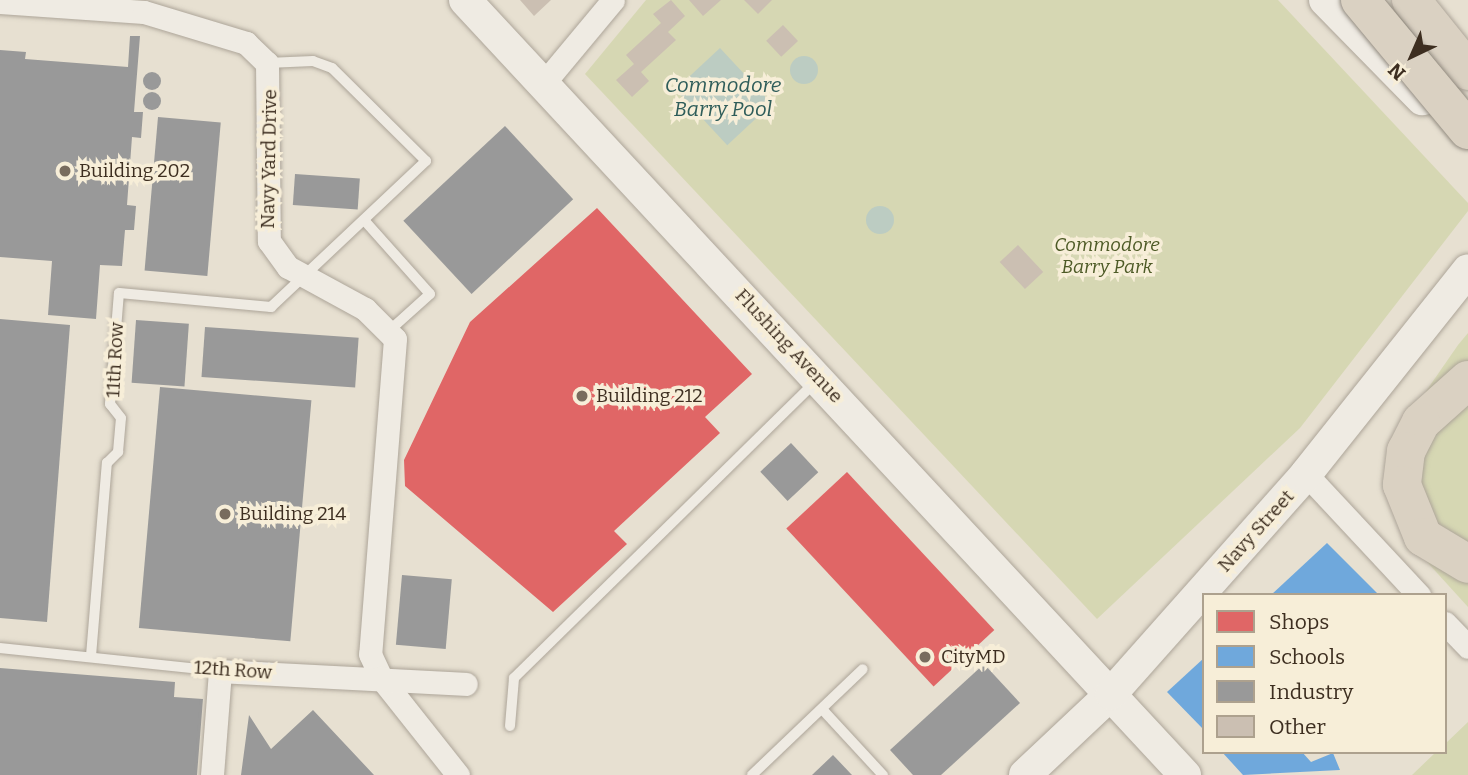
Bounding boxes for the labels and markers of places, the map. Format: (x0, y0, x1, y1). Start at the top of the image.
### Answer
place label: Building 202 (79, 160, 190, 182)
marker: Building 202 (57, 163, 73, 179)
place label: Building 212 (596, 385, 703, 407)
marker: Building 212 (574, 388, 590, 404)
place label: Building 214 (239, 503, 346, 525)
marker: Building 214 (217, 506, 233, 522)
place label: CityMD (941, 646, 1006, 668)
marker: CityMD (915, 647, 935, 667)

